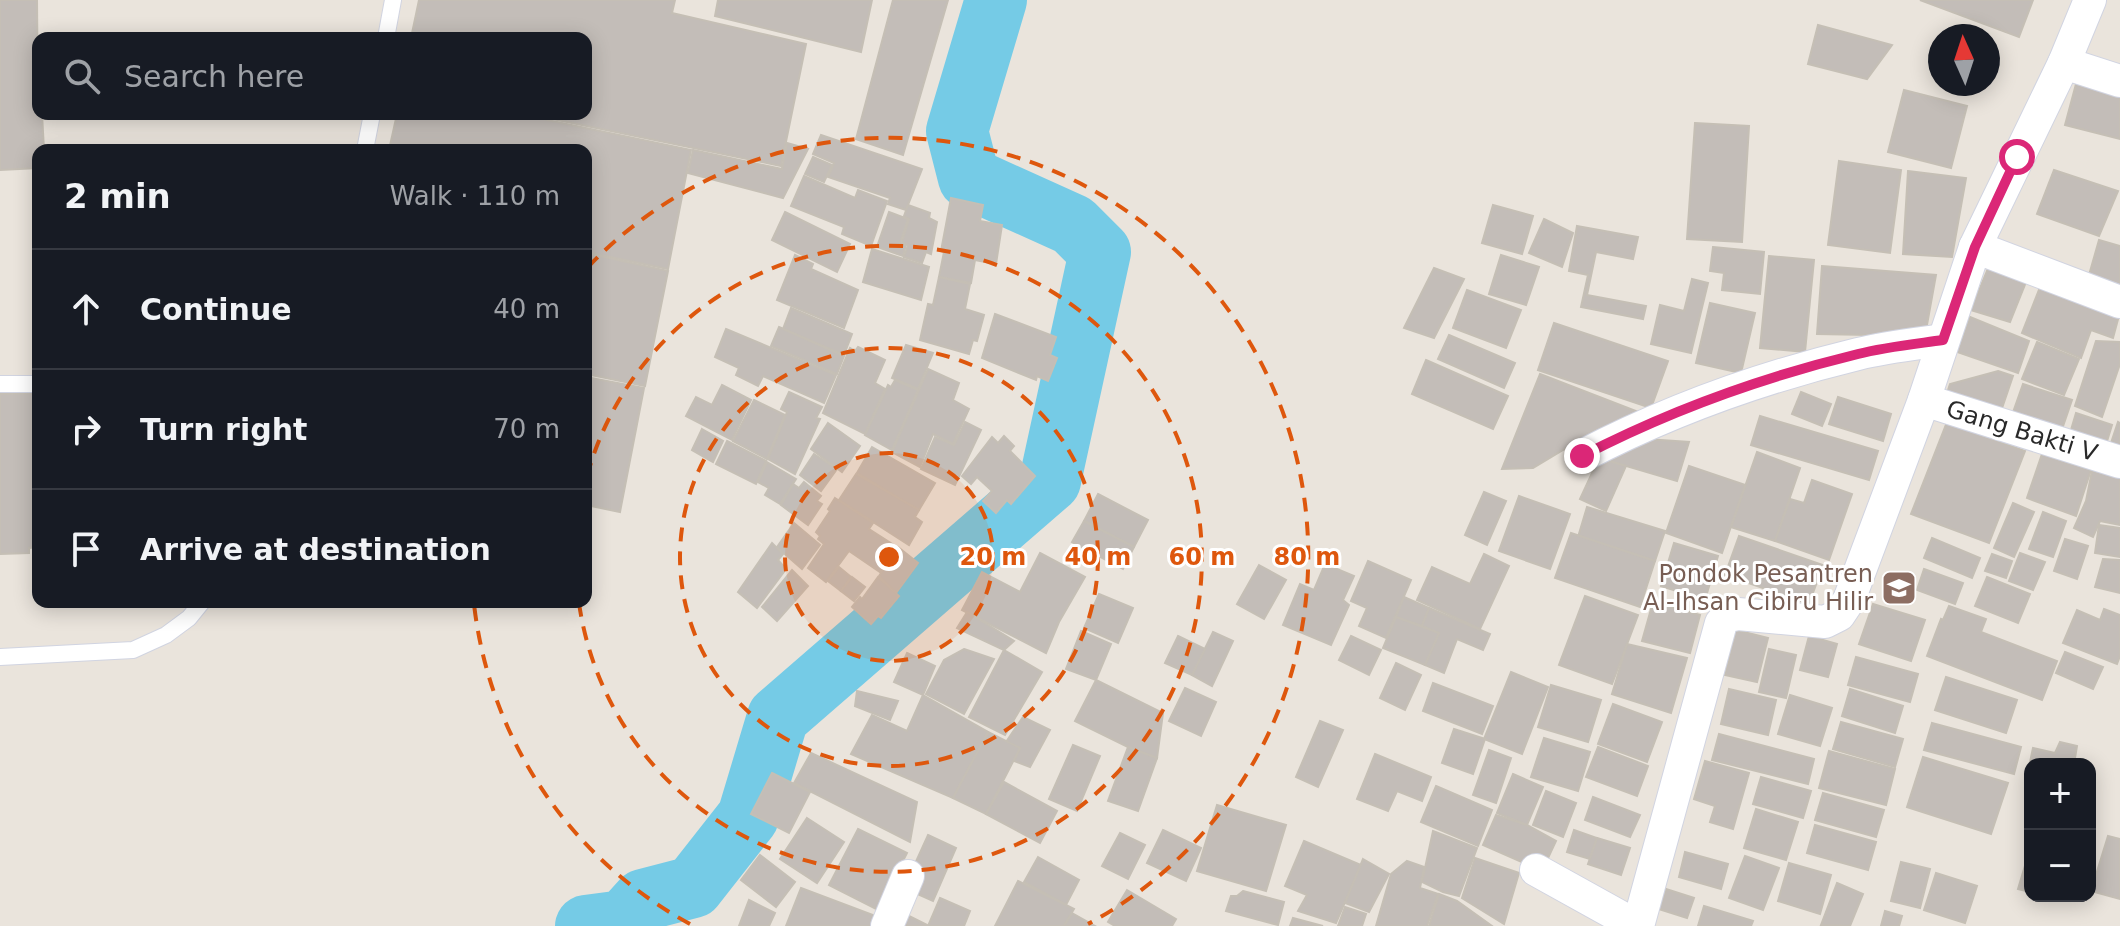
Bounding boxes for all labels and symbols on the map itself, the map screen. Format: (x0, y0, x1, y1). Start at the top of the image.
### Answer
north arrow (1928, 24, 2000, 96)
route start (1999, 139, 2035, 175)
street label: Gang Bakti V (1943, 395, 2102, 467)
route end (1564, 438, 1600, 474)
centre of rings (875, 543, 903, 571)
text: 20 m (960, 543, 1026, 571)
text: 40 m (1065, 543, 1131, 571)
text: 60 m (1169, 543, 1235, 571)
text: 80 m (1274, 543, 1340, 571)
place label: Pondok Pesantren Al-Ihsan Cibiru Hilir (1643, 560, 1873, 616)
school or university icon: Pondok Pesantren Al-Ihsan Cibiru Hilir (1880, 569, 1918, 607)

